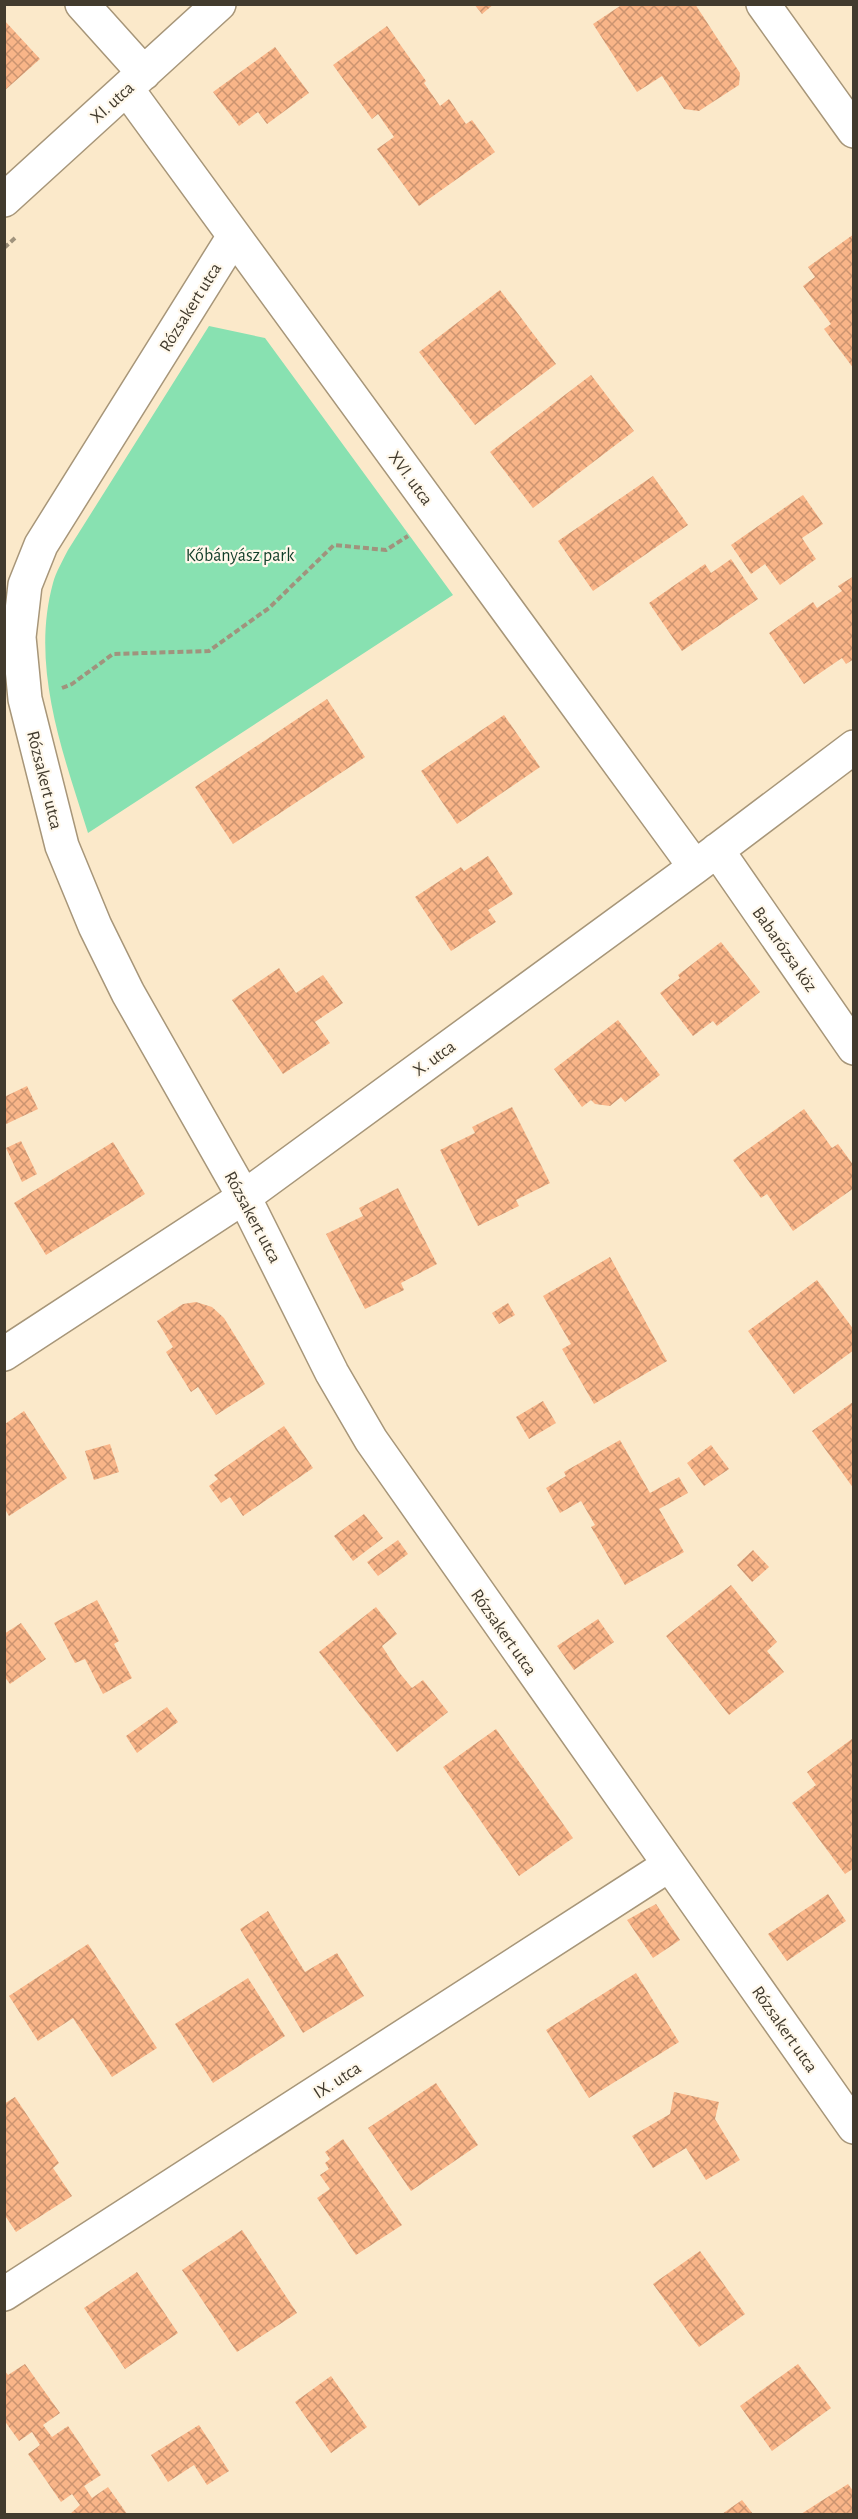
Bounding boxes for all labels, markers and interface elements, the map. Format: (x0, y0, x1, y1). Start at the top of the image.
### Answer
street label: XI. utca (87, 79, 138, 127)
street label: Rózsakert utca (157, 260, 225, 355)
street label: XVI. utca (385, 448, 436, 509)
park label: Kőbányász park (186, 547, 295, 565)
street label: Rózsakert utca (23, 729, 65, 831)
street label: Babarózsa köz (748, 904, 820, 995)
street label: X. utca (410, 1038, 459, 1080)
street label: Rózsakert utca (221, 1169, 284, 1266)
street label: Rózsakert utca (467, 1586, 539, 1679)
street label: Rózsakert utca (748, 1983, 820, 2076)
street label: IX. utca (311, 2059, 364, 2103)

